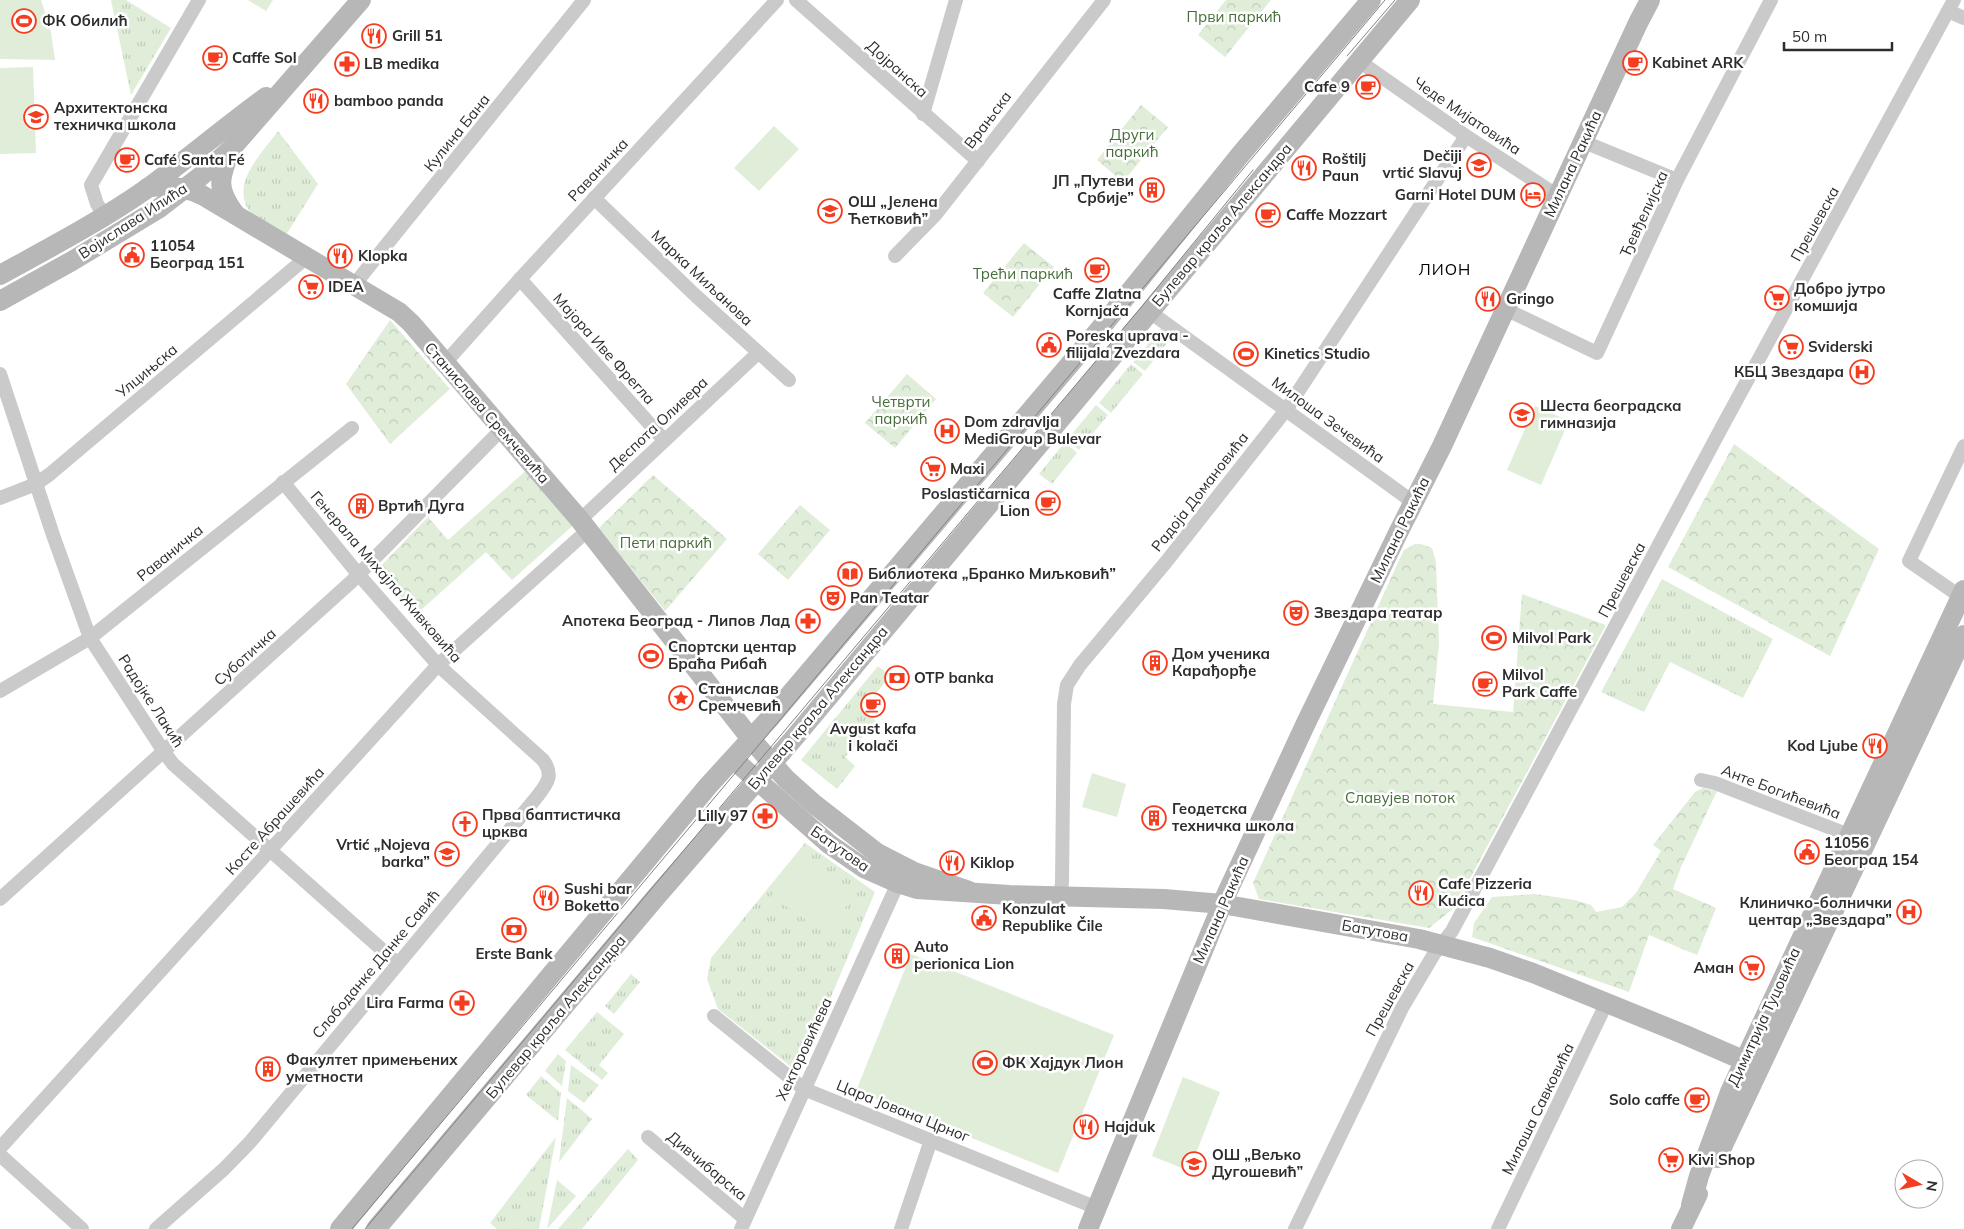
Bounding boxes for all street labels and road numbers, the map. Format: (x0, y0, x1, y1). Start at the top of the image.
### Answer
street label: Дојранска (863, 36, 932, 101)
street label: Чеде Мијатовића (1410, 73, 1525, 159)
street label: Врањска (960, 87, 1015, 152)
street label: Кулина Бана (420, 90, 494, 175)
street label: Милана Ракића (1540, 107, 1606, 220)
street label: Раваничка (563, 134, 632, 205)
street label: Булевар краља Александра (1148, 139, 1296, 310)
street label: Ђевђелијска (1615, 168, 1672, 260)
street label: Војислава Илића (75, 178, 191, 263)
street label: Прешевска (1786, 183, 1843, 265)
street label: Марка Миљанова (648, 226, 757, 330)
street label: Мајора Иве Фрегла (549, 289, 659, 408)
street label: Станислава Сремчевића (421, 338, 554, 487)
street label: Улцињска (111, 340, 181, 402)
street label: Деспота Оливера (604, 372, 712, 475)
street label: Милоша Зечевића (1268, 372, 1388, 467)
street label: Радоја Домановића (1147, 428, 1252, 555)
street label: Милана Ракића (1366, 474, 1433, 586)
street label: Генерала Михајла Живковића (307, 487, 466, 666)
street label: Раваничка (133, 520, 207, 585)
street label: Прешевска (1594, 539, 1649, 621)
street label: Булевар краља Александра (744, 622, 892, 793)
street label: Суботичка (210, 624, 280, 689)
street label: Радојке Лакић (114, 651, 189, 751)
street label: Анте Богићевића (1719, 760, 1843, 823)
street label: Косте Абрашевића (221, 763, 328, 879)
street label: Батутова (807, 821, 873, 876)
street label: Милана Ракића (1188, 853, 1253, 966)
street label: Слободанке Данке Савић (308, 885, 444, 1042)
street label: Батутова (1340, 915, 1410, 946)
street label: Булевар краља Александра (482, 931, 630, 1102)
street label: Димитрија Туцовића (1723, 944, 1804, 1089)
street label: Прешевска (1361, 958, 1418, 1040)
street label: Хекторовићева (771, 994, 836, 1103)
street label: Милоша Савковића (1497, 1040, 1578, 1178)
street label: Цара Јована Црног (834, 1075, 973, 1146)
street label: Дивчибарска (663, 1127, 751, 1205)

